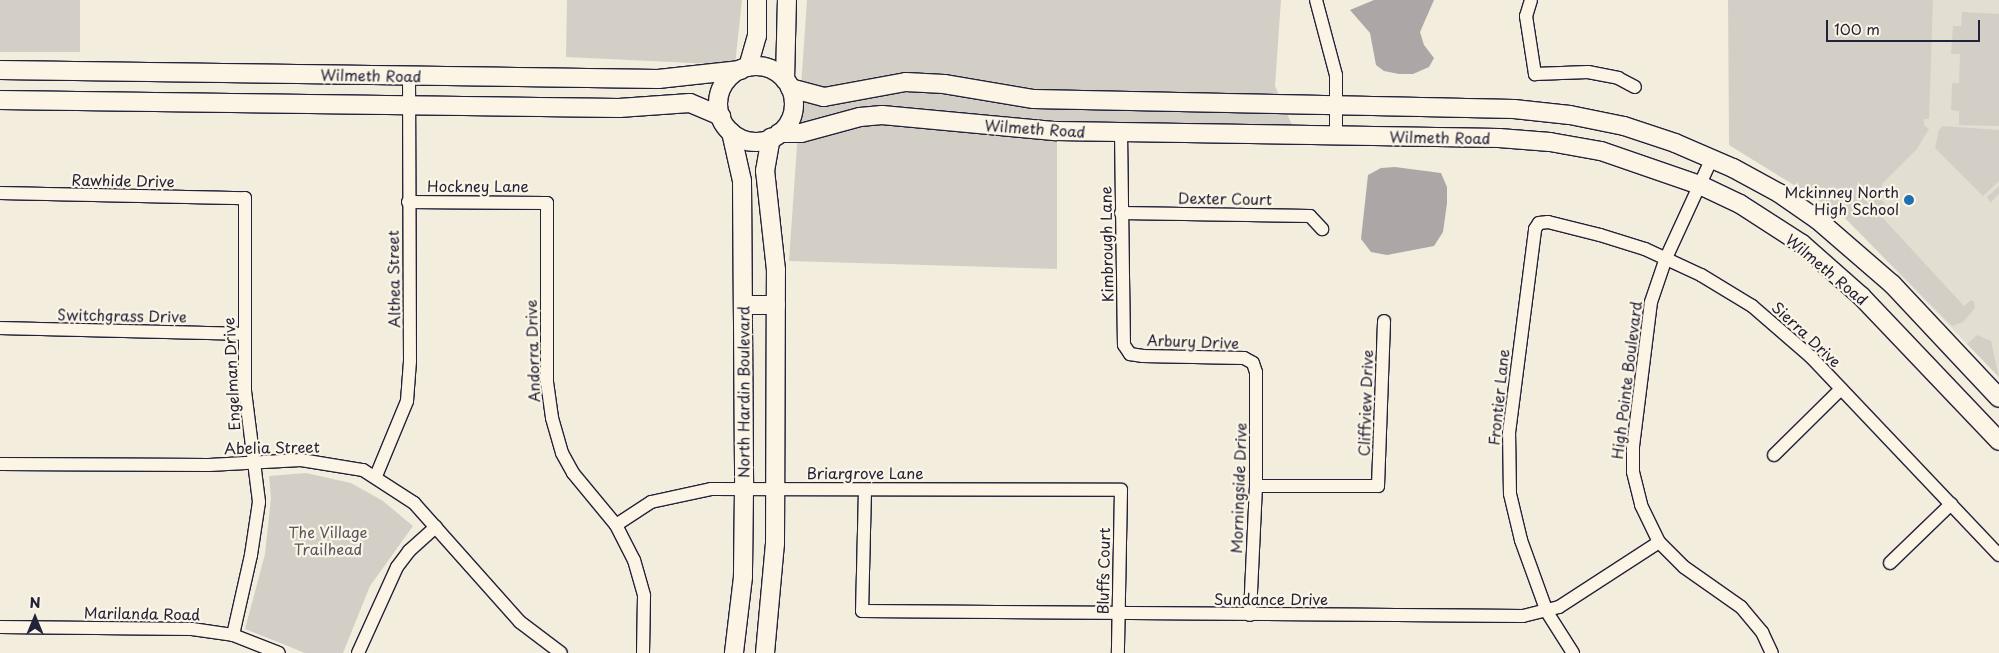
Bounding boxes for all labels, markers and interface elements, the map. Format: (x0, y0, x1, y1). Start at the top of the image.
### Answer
scale bar (1829, 10, 1983, 42)
text: 100 m (1834, 17, 1880, 40)
street label: Wilmeth Road (320, 65, 422, 85)
street label: Wilmeth Road (984, 115, 1086, 141)
street label: Wilmeth Road (1389, 127, 1491, 147)
street label: Rawhide Drive (71, 170, 175, 190)
street label: Hockney Lane (427, 177, 529, 195)
place label: Mckinney North High School (1784, 182, 1899, 217)
street label: Kimbrough Lane (1096, 186, 1116, 302)
street label: Dexter Court (1177, 188, 1273, 208)
marker: Mckinney North High School (1903, 194, 1915, 206)
street label: Althea Street (383, 230, 403, 328)
street label: Wilmeth Road (1782, 230, 1872, 308)
street label: Sierra Drive (1769, 297, 1845, 371)
street label: Andorra Drive (521, 299, 543, 403)
street label: High Pointe Boulevard (1607, 300, 1645, 460)
street label: Switchgrass Drive (57, 305, 187, 325)
street label: North Hardin Boulevard (734, 306, 752, 478)
street label: Engelman Drive (219, 317, 243, 431)
street label: Arbury Drive (1146, 330, 1240, 352)
street label: Frontier Lane (1484, 348, 1512, 446)
street label: Cliffview Drive (1354, 349, 1376, 457)
street label: Morningside Drive (1227, 422, 1249, 554)
street label: Abelia Street (224, 437, 320, 457)
street label: Briargrove Lane (807, 464, 923, 482)
park label: The Village Trailhead (288, 522, 368, 557)
street label: Bluffs Court (1093, 527, 1113, 615)
street label: Sundance Drive (1214, 590, 1328, 608)
text: N (29, 592, 41, 613)
north arrow (10, 593, 60, 643)
street label: Marilanda Road (84, 603, 200, 623)

